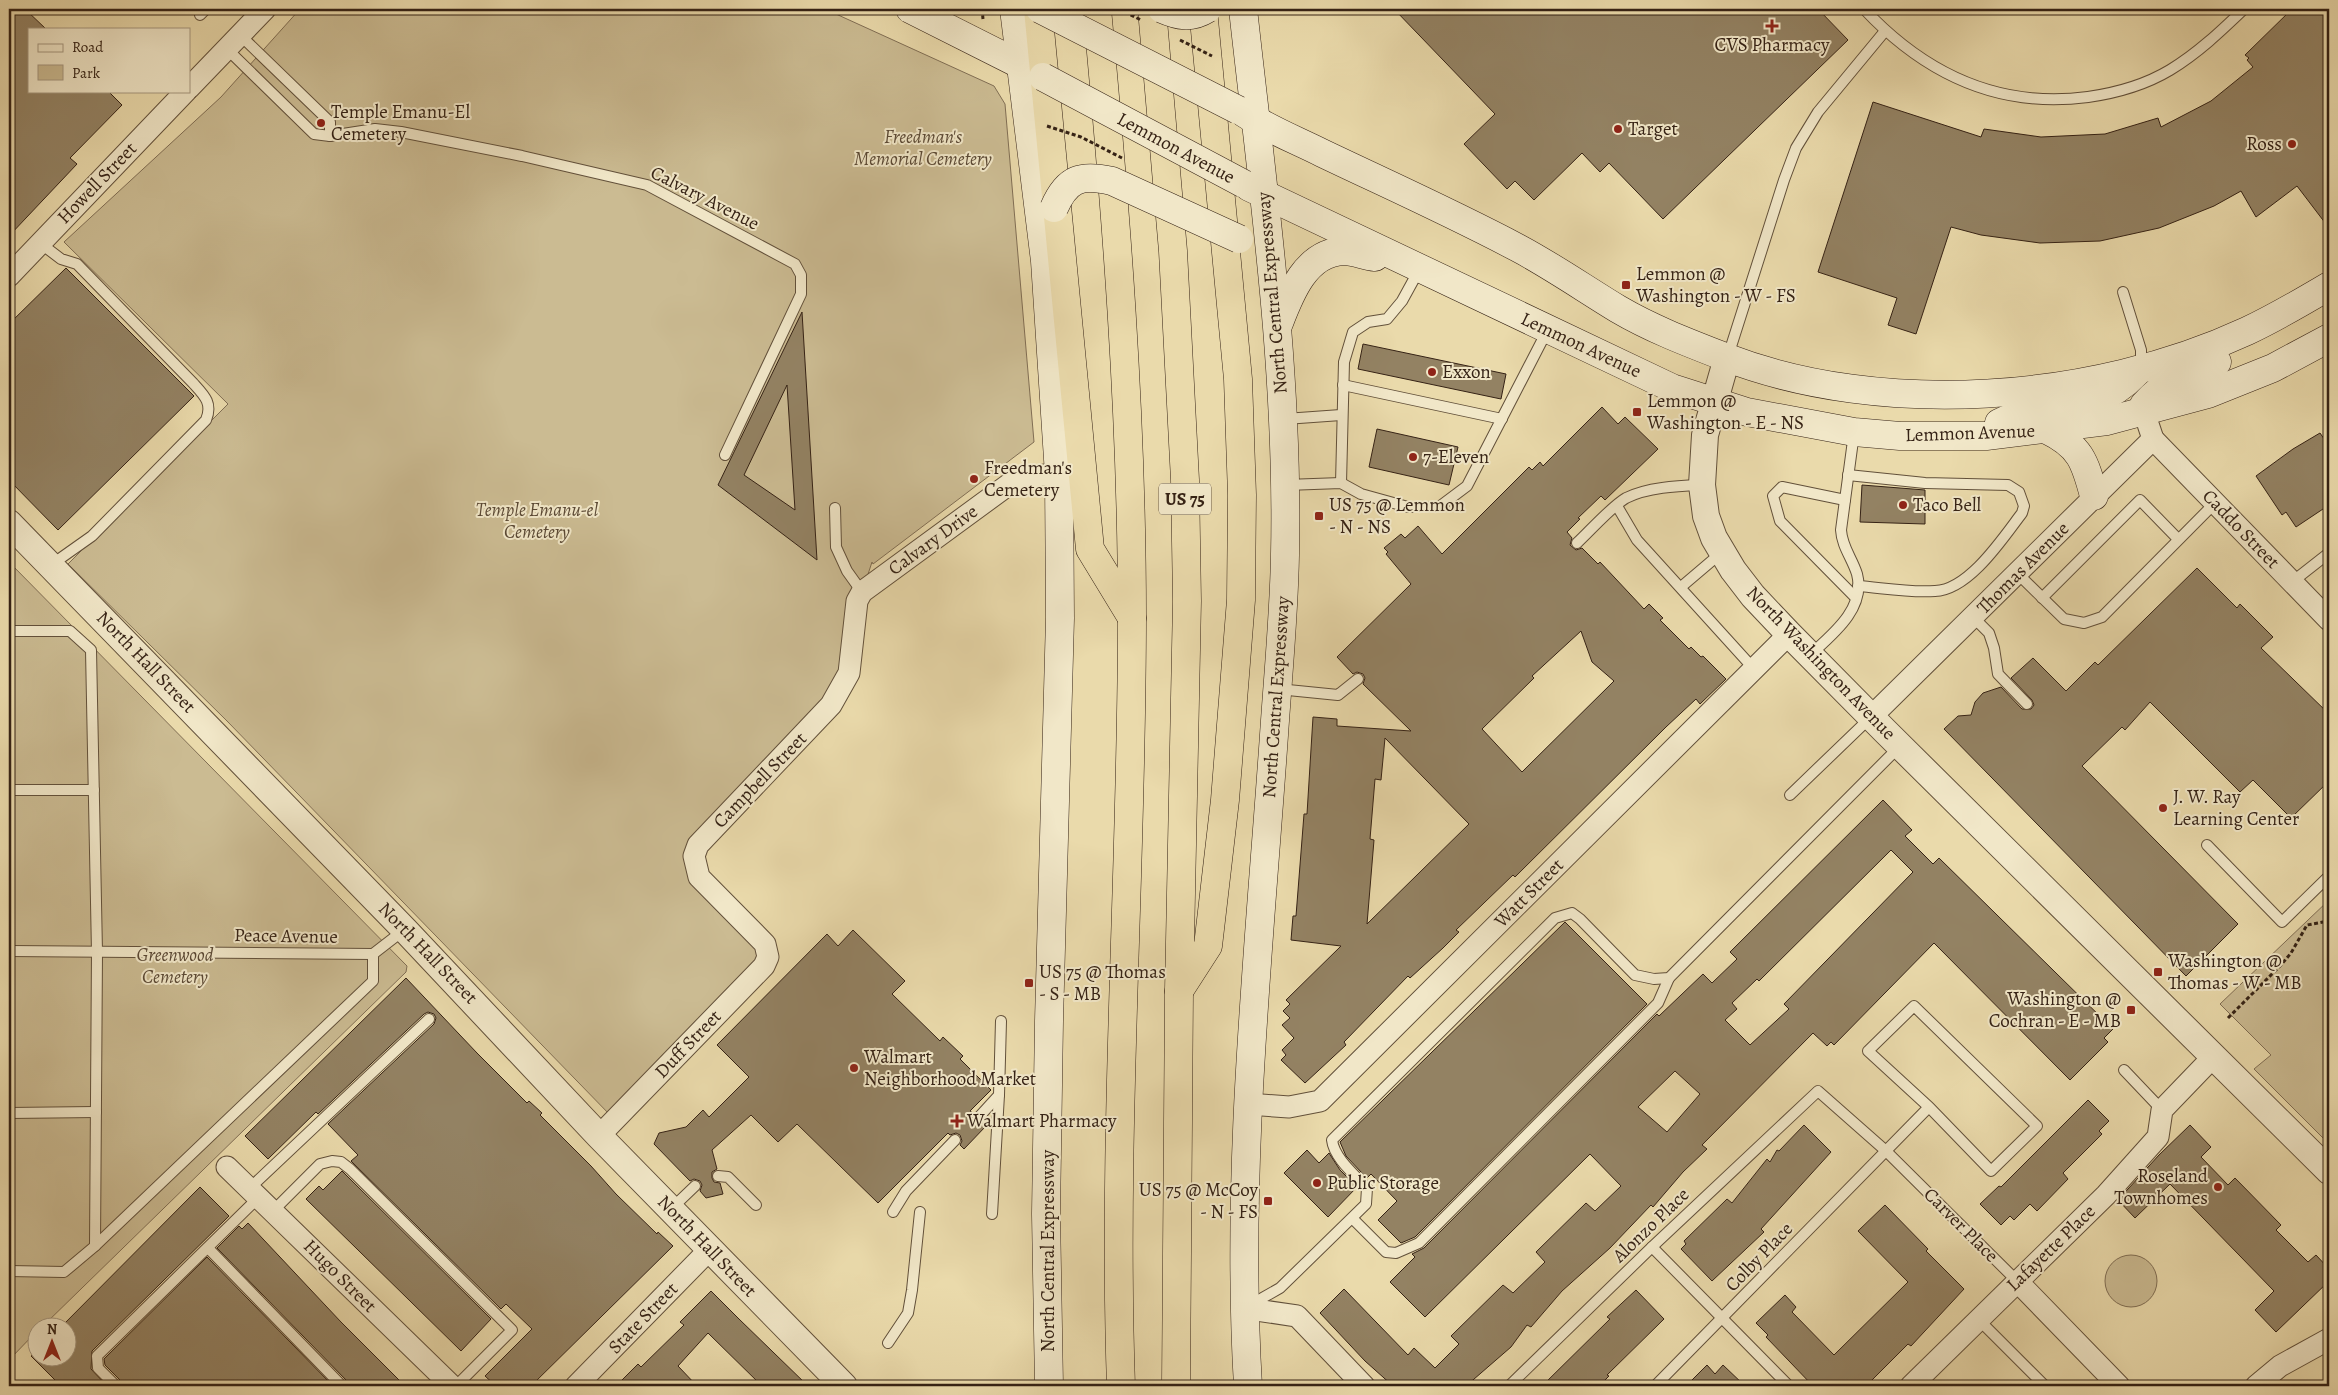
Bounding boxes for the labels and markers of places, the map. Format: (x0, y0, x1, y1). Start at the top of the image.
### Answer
marker: CVS Pharmacy (1766, 20, 1778, 32)
place label: CVS Pharmacy (1715, 32, 1830, 58)
place label: Temple Emanu-El Cemetery (331, 99, 470, 147)
place label: Target (1628, 116, 1678, 142)
marker: Temple Emanu-El Cemetery (315, 117, 327, 129)
marker: Target (1612, 123, 1624, 135)
place label: Ross (2246, 131, 2282, 157)
marker: Ross (2286, 138, 2298, 150)
place label: Lemmon @ Washington - W - FS (1635, 261, 1796, 309)
marker: Lemmon @ Washington - W - FS (1620, 279, 1632, 291)
place label: Exxon (1442, 359, 1491, 385)
marker: Exxon (1426, 366, 1438, 378)
place label: Lemmon @ Washington - E - NS (1646, 388, 1804, 436)
marker: Lemmon @ Washington - E - NS (1631, 406, 1643, 418)
place label: 7-Eleven (1423, 444, 1489, 470)
marker: 7-Eleven (1407, 451, 1419, 463)
place label: Freedman's Cemetery (984, 455, 1072, 503)
marker: Freedman's Cemetery (968, 473, 980, 485)
place label: US 75 @ Lemmon - N - NS (1329, 492, 1465, 540)
place label: Taco Bell (1913, 492, 1982, 518)
marker: Taco Bell (1897, 499, 1909, 511)
marker: US 75 @ Lemmon - N - NS (1313, 510, 1325, 522)
place label: J. W. Ray Learning Center (2173, 784, 2299, 832)
marker: J. W. Ray Learning Center (2157, 802, 2169, 814)
place label: Washington @ Thomas - W - MB (2167, 948, 2302, 996)
place label: US 75 @ Thomas - S - MB (1039, 959, 1166, 1007)
marker: Washington @ Thomas - W - MB (2152, 966, 2164, 978)
marker: US 75 @ Thomas - S - MB (1023, 977, 1035, 989)
place label: Washington @ Cochran - E - MB (1989, 986, 2121, 1034)
marker: Washington @ Cochran - E - MB (2125, 1004, 2137, 1016)
place label: Walmart Neighborhood Market (863, 1044, 1036, 1092)
marker: Walmart Neighborhood Market (848, 1062, 860, 1074)
place label: Walmart Pharmacy (966, 1108, 1117, 1134)
marker: Walmart Pharmacy (951, 1115, 963, 1127)
place label: Roseland Townhomes (2114, 1163, 2209, 1211)
place label: Public Storage (1327, 1170, 1439, 1196)
place label: US 75 @ McCoy - N - FS (1139, 1177, 1259, 1225)
marker: Public Storage (1311, 1177, 1323, 1189)
marker: Roseland Townhomes (2212, 1181, 2224, 1193)
marker: US 75 @ McCoy - N - FS (1262, 1195, 1274, 1207)

